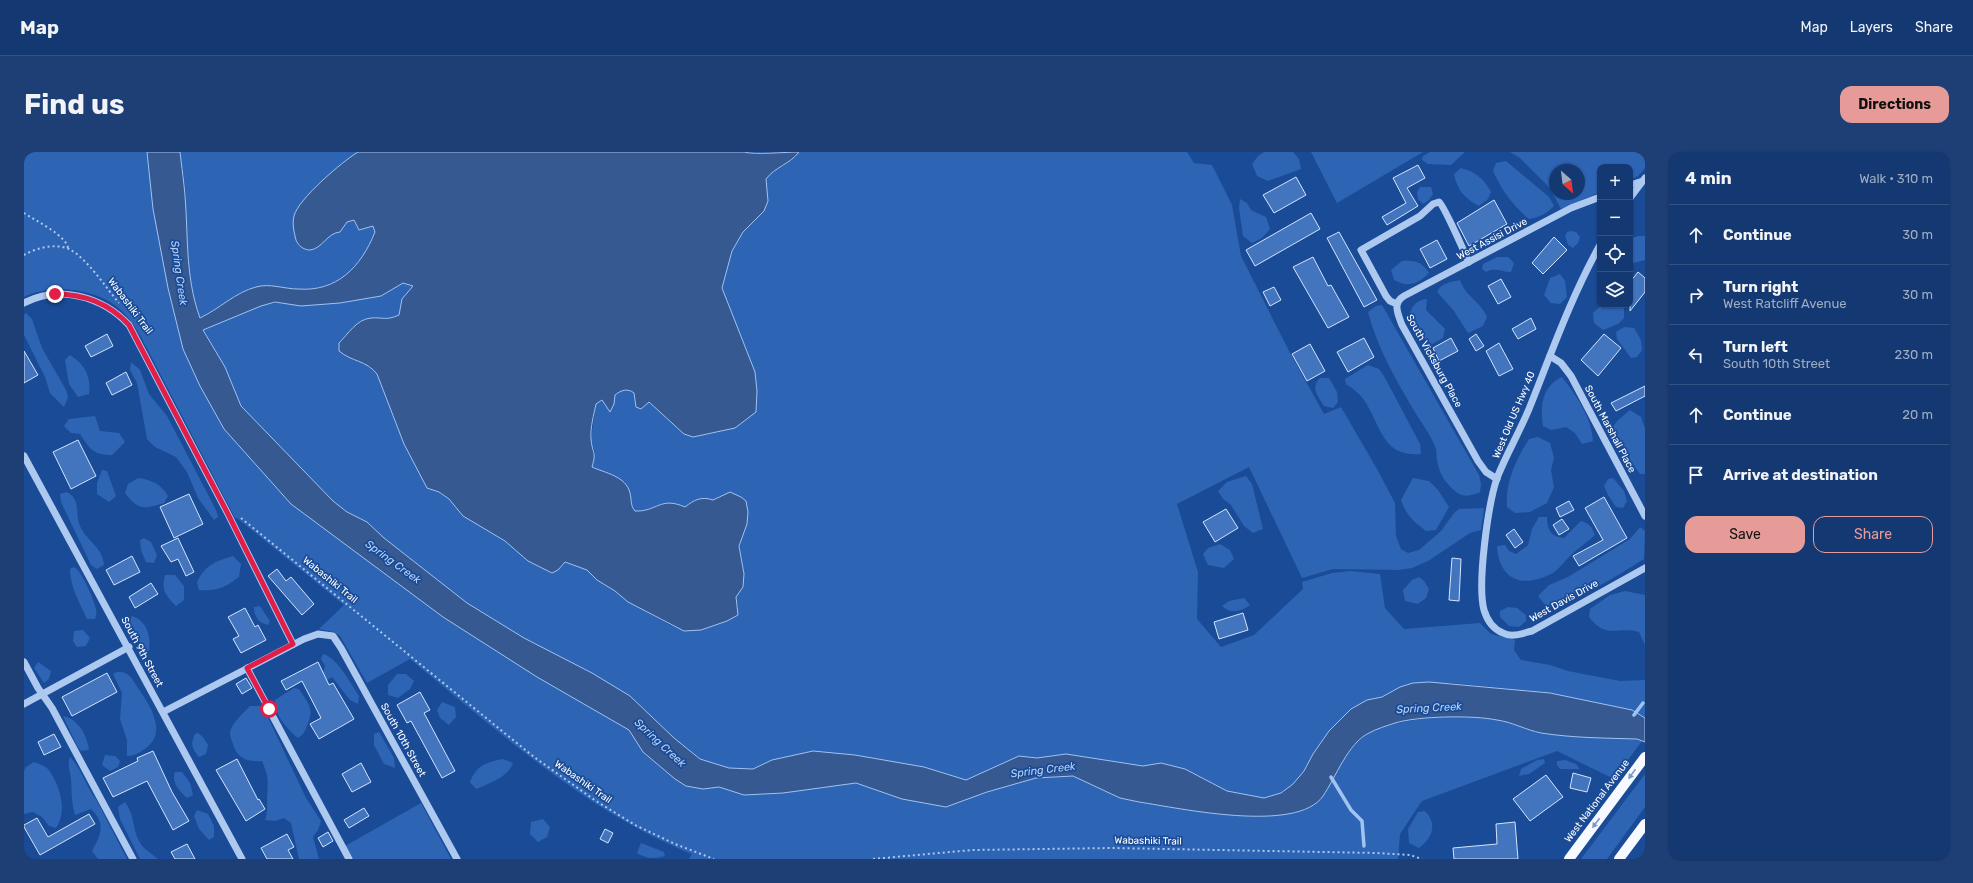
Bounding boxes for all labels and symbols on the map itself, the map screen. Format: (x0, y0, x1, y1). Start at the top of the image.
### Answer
north arrow (1549, 164, 1585, 200)
street label: West Assisi Drive (1455, 215, 1530, 263)
water label: Spring Creek (168, 240, 190, 307)
street label: Wabashiki Trail (105, 276, 155, 336)
route end (46, 285, 64, 303)
street label: South Vicksburg Place (1403, 312, 1465, 410)
street label: West Old US Hwy 40 (1490, 370, 1538, 460)
street label: South Marshall Place (1582, 383, 1638, 475)
water label: Spring Creek (363, 537, 424, 587)
street label: Wabashiki Trail (300, 554, 360, 606)
street label: West Davis Drive (1528, 577, 1601, 625)
street label: South 9th Street (118, 615, 166, 689)
route start (260, 700, 278, 718)
water label: Spring Creek (1396, 700, 1462, 716)
street label: South 10th Street (378, 701, 428, 779)
water label: Spring Creek (632, 716, 689, 770)
street label: West National Avenue (1562, 757, 1632, 845)
street label: Wabashiki Trail (552, 758, 614, 806)
water label: Spring Creek (1010, 760, 1077, 780)
one-way arrow (1628, 769, 1636, 780)
one-way arrow (1591, 818, 1600, 829)
street label: Wabashiki Trail (1114, 834, 1182, 848)

